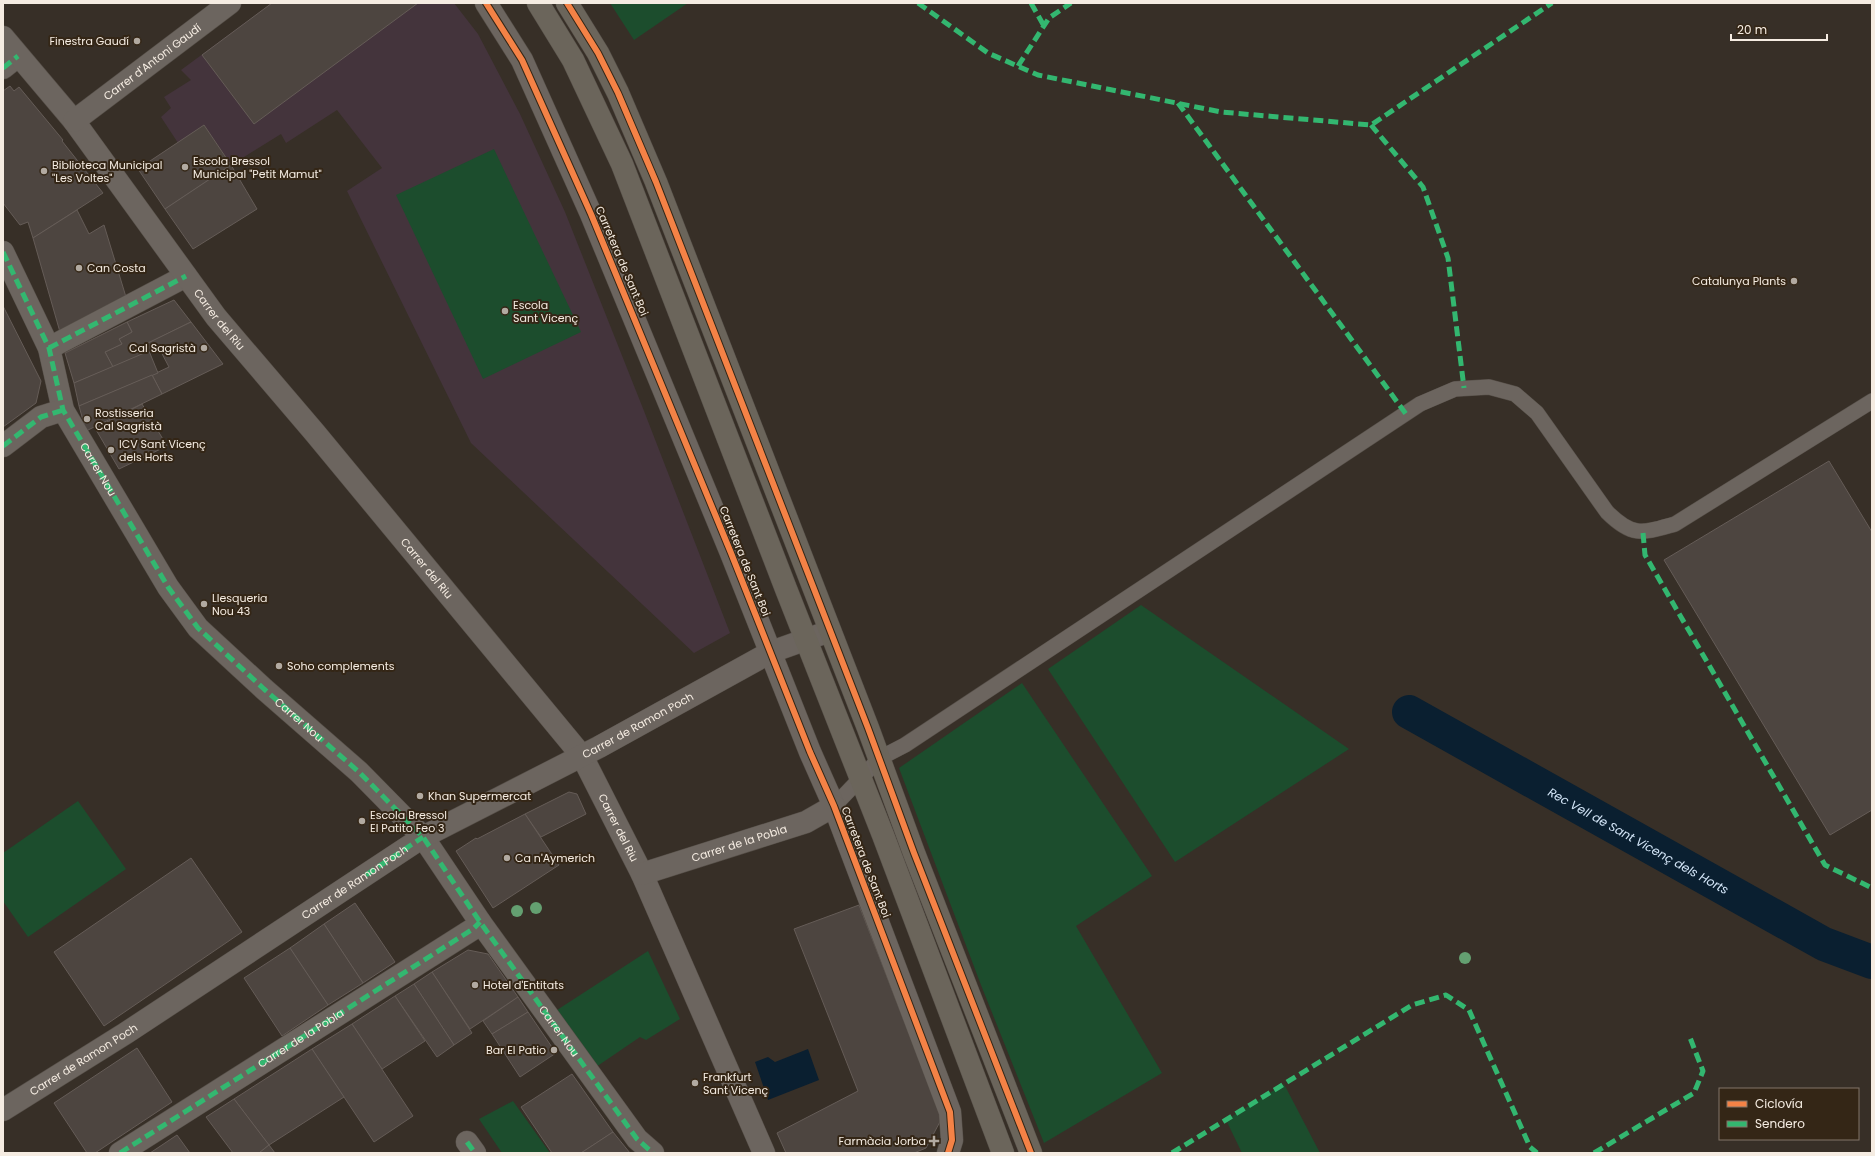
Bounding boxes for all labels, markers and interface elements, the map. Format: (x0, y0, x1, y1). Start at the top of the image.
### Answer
scale bar (1731, 16, 1827, 42)
street label: Carrer d'Antoni Gaudí (100, 20, 205, 104)
text: 20 m (1737, 21, 1767, 38)
place label: Finestra Gaudí (49, 33, 129, 49)
marker: Finestra Gaudí (132, 36, 142, 46)
place label: Escola Bressol Municipal "Petit Mamut" (193, 153, 322, 182)
place label: Biblioteca Municipal "Les Voltes" (52, 157, 162, 186)
marker: Escola Bressol Municipal "Petit Mamut" (180, 162, 190, 172)
marker: Biblioteca Municipal "Les Voltes" (39, 166, 49, 176)
street label: Carretera de Sant Boi (592, 204, 652, 319)
place label: Can Costa (87, 260, 146, 276)
marker: Can Costa (74, 263, 84, 273)
place label: Catalunya Plants (1692, 273, 1786, 289)
marker: Catalunya Plants (1789, 276, 1799, 286)
street label: Carrer del Riu (190, 285, 249, 354)
place label: Escola Sant Vicenç (513, 297, 579, 326)
marker: Escola Sant Vicenç (500, 306, 510, 316)
place label: Cal Sagristà (129, 340, 196, 356)
marker: Cal Sagristà (199, 343, 209, 353)
place label: Rostisseria Cal Sagristà (95, 405, 162, 434)
marker: Rostisseria Cal Sagristà (82, 414, 92, 424)
place label: ICV Sant Vicenç dels Horts (119, 436, 206, 465)
street label: Carrer Nou (76, 440, 120, 499)
marker: ICV Sant Vicenç dels Horts (106, 445, 116, 455)
street label: Carretera de Sant Boi (716, 503, 775, 619)
street label: Carrer del Riu (397, 534, 457, 602)
place label: Llesqueria Nou 43 (212, 590, 268, 619)
marker: Llesqueria Nou 43 (199, 599, 209, 609)
place label: Soho complements (287, 658, 395, 674)
marker: Soho complements (274, 661, 284, 671)
street label: Carrer de Ramon Poch (579, 688, 696, 762)
street label: Carrer Nou (271, 694, 327, 745)
water label: Rec Vell de Sant Vicenç dels Horts (1545, 783, 1732, 898)
place label: Khan Supermercat (428, 788, 531, 804)
marker: Khan Supermercat (415, 791, 425, 801)
street label: Carrer del Riu (594, 791, 642, 864)
street label: Carretera de Sant Boi (837, 804, 895, 920)
place label: Escola Bressol El Patito Feo 3 (370, 807, 447, 836)
marker: Escola Bressol El Patito Feo 3 (357, 816, 367, 826)
street label: Carrer de la Pobla (689, 821, 789, 866)
street label: Carrer de Ramon Poch (298, 841, 411, 923)
place label: Ca n'Aymerich (515, 850, 595, 866)
marker: Ca n'Aymerich (502, 853, 512, 863)
place label: Hotel d'Entitats (483, 977, 564, 993)
marker: Hotel d'Entitats (470, 980, 480, 990)
street label: Carrer Nou (535, 1002, 583, 1060)
street label: Carrer de la Pobla (254, 1005, 347, 1072)
street label: Carrer de Ramon Poch (26, 1020, 141, 1100)
place label: Bar El Patio (486, 1042, 546, 1058)
marker: Bar El Patio (549, 1045, 559, 1055)
place label: Frankfurt Sant Vicenç (703, 1069, 769, 1098)
marker: Frankfurt Sant Vicenç (690, 1078, 700, 1088)
legend (1719, 1088, 1859, 1140)
text: Ciclovía (1755, 1095, 1803, 1112)
text: Sendero (1755, 1115, 1805, 1132)
place label: Farmàcia Jorba (839, 1133, 926, 1149)
marker: Farmàcia Jorba (929, 1136, 939, 1146)

